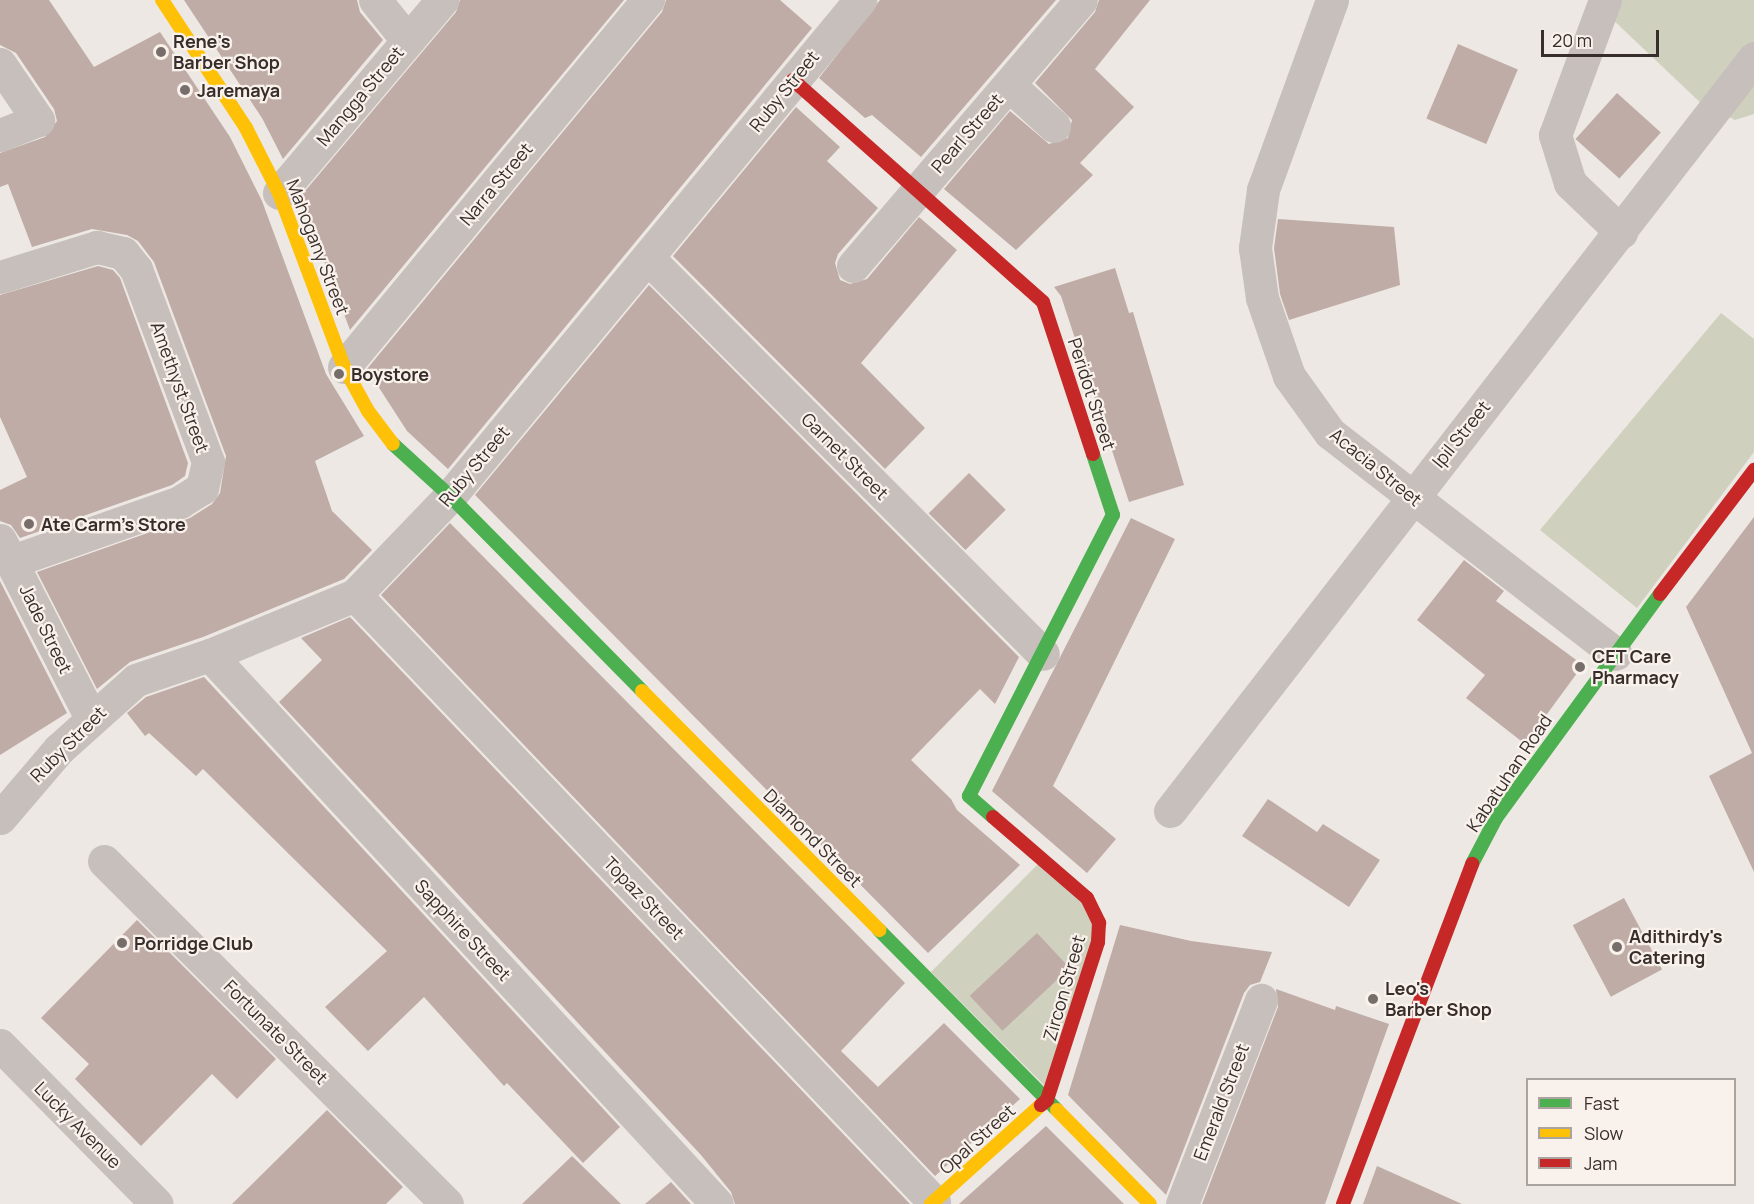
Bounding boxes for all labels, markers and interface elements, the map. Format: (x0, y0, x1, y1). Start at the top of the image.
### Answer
scale bar (1544, 18, 1662, 56)
text: 20 m (1552, 28, 1592, 52)
place label: Rene's Barber Shop (173, 31, 280, 74)
street label: Mangga Street (312, 42, 408, 150)
marker: Rene's Barber Shop (154, 45, 168, 59)
street label: Ruby Street (745, 46, 823, 136)
place label: Jaremaya (197, 79, 280, 101)
marker: Jaremaya (178, 83, 192, 97)
street label: Pearl Street (927, 89, 1007, 177)
street label: Narra Street (455, 138, 537, 230)
street label: Mahogany Street (282, 176, 354, 318)
street label: Amethyst Street (146, 319, 214, 455)
street label: Peridot Street (1064, 335, 1120, 453)
place label: Boystore (351, 363, 429, 385)
marker: Boystore (332, 367, 346, 381)
street label: Ipil Street (1428, 396, 1494, 472)
street label: Garnet Street (797, 408, 893, 504)
street label: Ruby Street (434, 421, 514, 511)
street label: Acacia Street (1326, 423, 1426, 511)
place label: Ate Carm's Store (41, 513, 185, 535)
marker: Ate Carm's Store (22, 517, 36, 531)
street label: Jade Street (15, 581, 77, 677)
place label: CET Care Pharmacy (1592, 646, 1679, 688)
marker: CET Care Pharmacy (1573, 660, 1587, 674)
street label: Ruby Street (26, 702, 110, 786)
street label: Kabatuhan Road (1462, 710, 1556, 836)
street label: Diamond Street (759, 784, 867, 892)
street label: Topaz Street (599, 852, 689, 944)
street label: Sapphire Street (411, 875, 515, 985)
place label: Adithirdy's Catering (1629, 926, 1723, 968)
place label: Porridge Club (134, 932, 253, 954)
street label: Zircon Street (1039, 933, 1089, 1043)
marker: Porridge Club (115, 936, 129, 950)
marker: Adithirdy's Catering (1610, 940, 1624, 954)
street label: Fortunate Street (219, 975, 333, 1089)
place label: Leo's Barber Shop (1385, 978, 1492, 1020)
marker: Leo's Barber Shop (1366, 992, 1380, 1006)
street label: Emerald Street (1189, 1041, 1253, 1163)
street label: Lucky Avenue (30, 1077, 126, 1173)
legend (1526, 1078, 1736, 1186)
text: Fast (1584, 1091, 1619, 1115)
street label: Opal Street (935, 1099, 1019, 1179)
text: Slow (1584, 1121, 1623, 1145)
text: Jam (1584, 1151, 1618, 1175)

